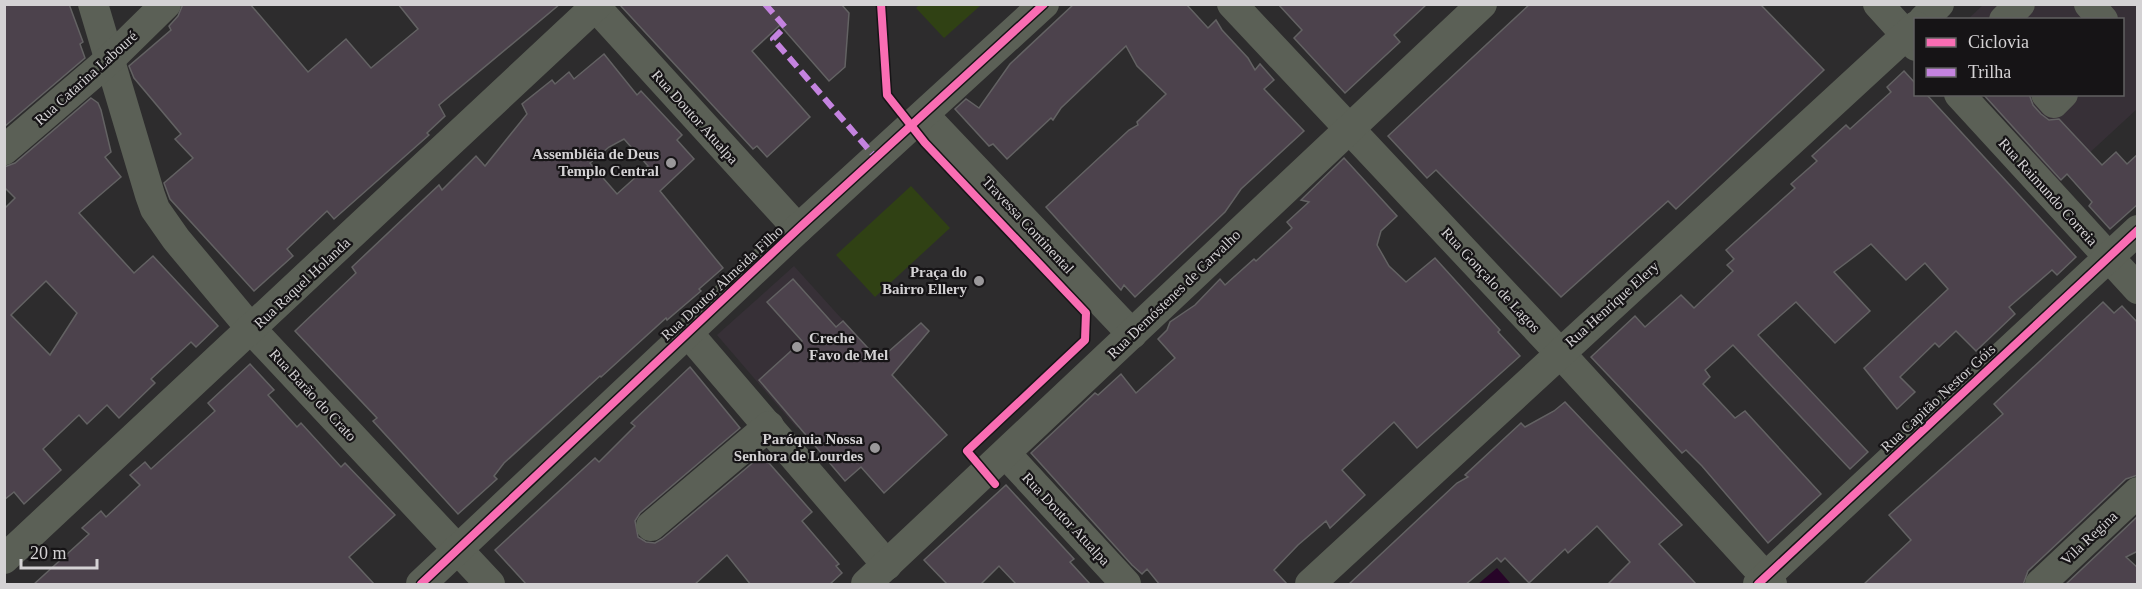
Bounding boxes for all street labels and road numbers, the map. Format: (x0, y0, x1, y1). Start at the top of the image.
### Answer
street label: Rua Catarina Labouré (31, 28, 141, 128)
street label: Rua Doutor Atualpa (649, 67, 742, 167)
street label: Rua Raimundo Correia (1996, 135, 2101, 249)
street label: Travessa Continental (979, 173, 1077, 277)
street label: Rua Doutor Almeida Filho (658, 222, 786, 344)
street label: Rua Gonçalo de Lagos (1438, 224, 1544, 336)
street label: Rua Demóstenes de Carvalho (1104, 226, 1244, 362)
street label: Rua Raquel Holanda (251, 234, 353, 331)
street label: Rua Henrique Elery (1562, 258, 1662, 350)
street label: Rua Capitão Nestor Góis (1878, 341, 1999, 455)
street label: Rua Barão do Crato (266, 346, 360, 444)
street label: Rua Doutor Atualpa (1019, 469, 1113, 569)
street label: Vila Regina (2058, 508, 2121, 568)

